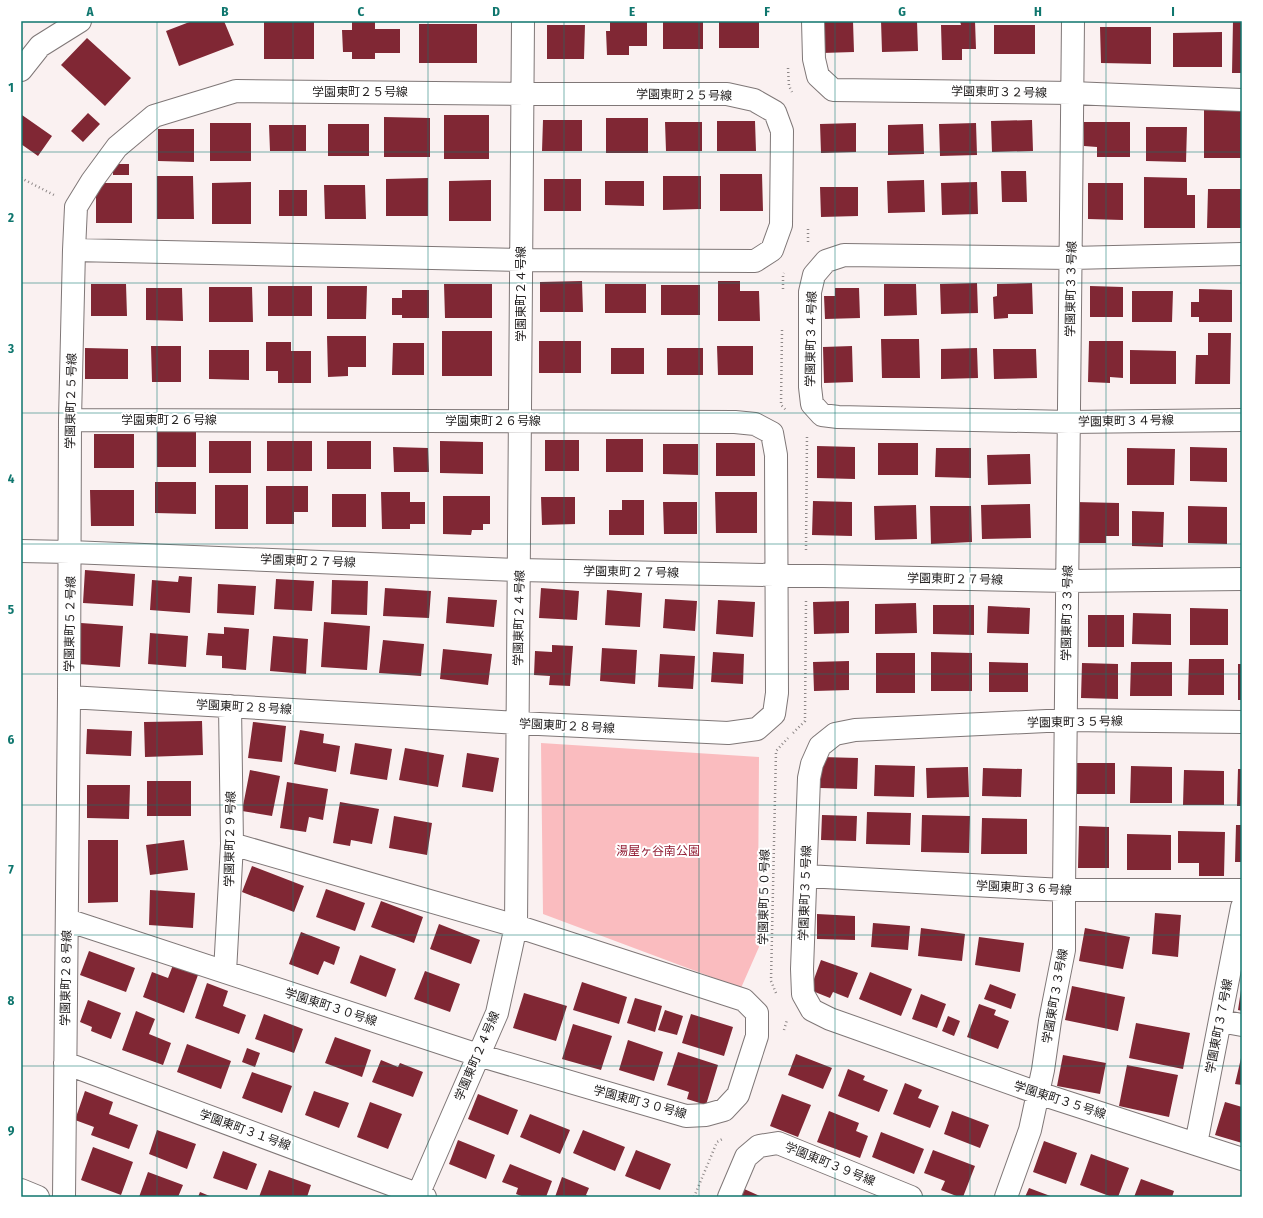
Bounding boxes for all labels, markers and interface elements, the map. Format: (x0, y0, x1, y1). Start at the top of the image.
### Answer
text: A (85, 4, 94, 19)
text: B (221, 4, 229, 19)
text: C (358, 4, 365, 19)
text: D (492, 4, 500, 19)
text: E (629, 4, 635, 19)
text: F (764, 4, 770, 19)
text: G (898, 4, 906, 19)
text: H (1034, 4, 1042, 19)
text: I (1171, 4, 1175, 19)
text: 1 (8, 80, 14, 95)
street label: 学園東町３２号線 (951, 84, 1047, 100)
street label: 学園東町２５号線 (312, 85, 408, 99)
street label: 学園東町２５号線 (636, 87, 732, 103)
text: 2 (7, 210, 14, 225)
street label: 学園東町３３号線 (1063, 241, 1079, 337)
street label: 学園東町２４号線 (514, 246, 528, 342)
street label: 学園東町３４号線 (803, 291, 819, 387)
text: 3 (7, 341, 14, 356)
street label: 学園東町２５号線 (63, 353, 79, 449)
street label: 学園東町２６号線 (121, 413, 217, 427)
street label: 学園東町３４号線 (1078, 413, 1174, 429)
street label: 学園東町２６号線 (445, 414, 541, 428)
text: 4 (8, 471, 15, 486)
street label: 学園東町２７号線 (260, 552, 356, 570)
street label: 学園東町２７号線 (583, 564, 679, 580)
street label: 学園東町３３号線 (1059, 565, 1075, 661)
street label: 学園東町２４号線 (511, 570, 527, 666)
street label: 学園東町２７号線 (907, 571, 1003, 587)
street label: 学園東町５２号線 (62, 576, 78, 672)
text: 5 (8, 602, 14, 617)
street label: 学園東町２８号線 (196, 697, 292, 717)
street label: 学園東町３５号線 (1027, 714, 1123, 730)
street label: 学園東町２８号線 (519, 716, 615, 736)
text: 6 (8, 732, 15, 747)
street label: 学園東町２９号線 (222, 791, 238, 887)
park label: 湯屋ヶ谷南公園 (616, 844, 700, 858)
street label: 学園東町３５号線 (796, 845, 814, 941)
street label: 学園東町５０号線 (756, 849, 772, 945)
text: 7 (8, 862, 14, 877)
street label: 学園東町３６号線 (976, 878, 1072, 898)
street label: 学園東町２８号線 (58, 930, 74, 1026)
street label: 学園東町３３号線 (1040, 948, 1070, 1044)
street label: 学園東町３７号線 (1203, 978, 1235, 1074)
street label: 学園東町３０号線 (283, 986, 379, 1028)
text: 8 (8, 993, 15, 1008)
street label: 学園東町２４号線 (452, 1009, 502, 1103)
street label: 学園東町３５号線 (1012, 1079, 1108, 1121)
street label: 学園東町３０号線 (592, 1083, 688, 1121)
street label: 学園東町３１号線 (197, 1107, 293, 1153)
text: 9 (8, 1123, 15, 1138)
street label: 学園東町３９号線 (783, 1140, 877, 1188)

